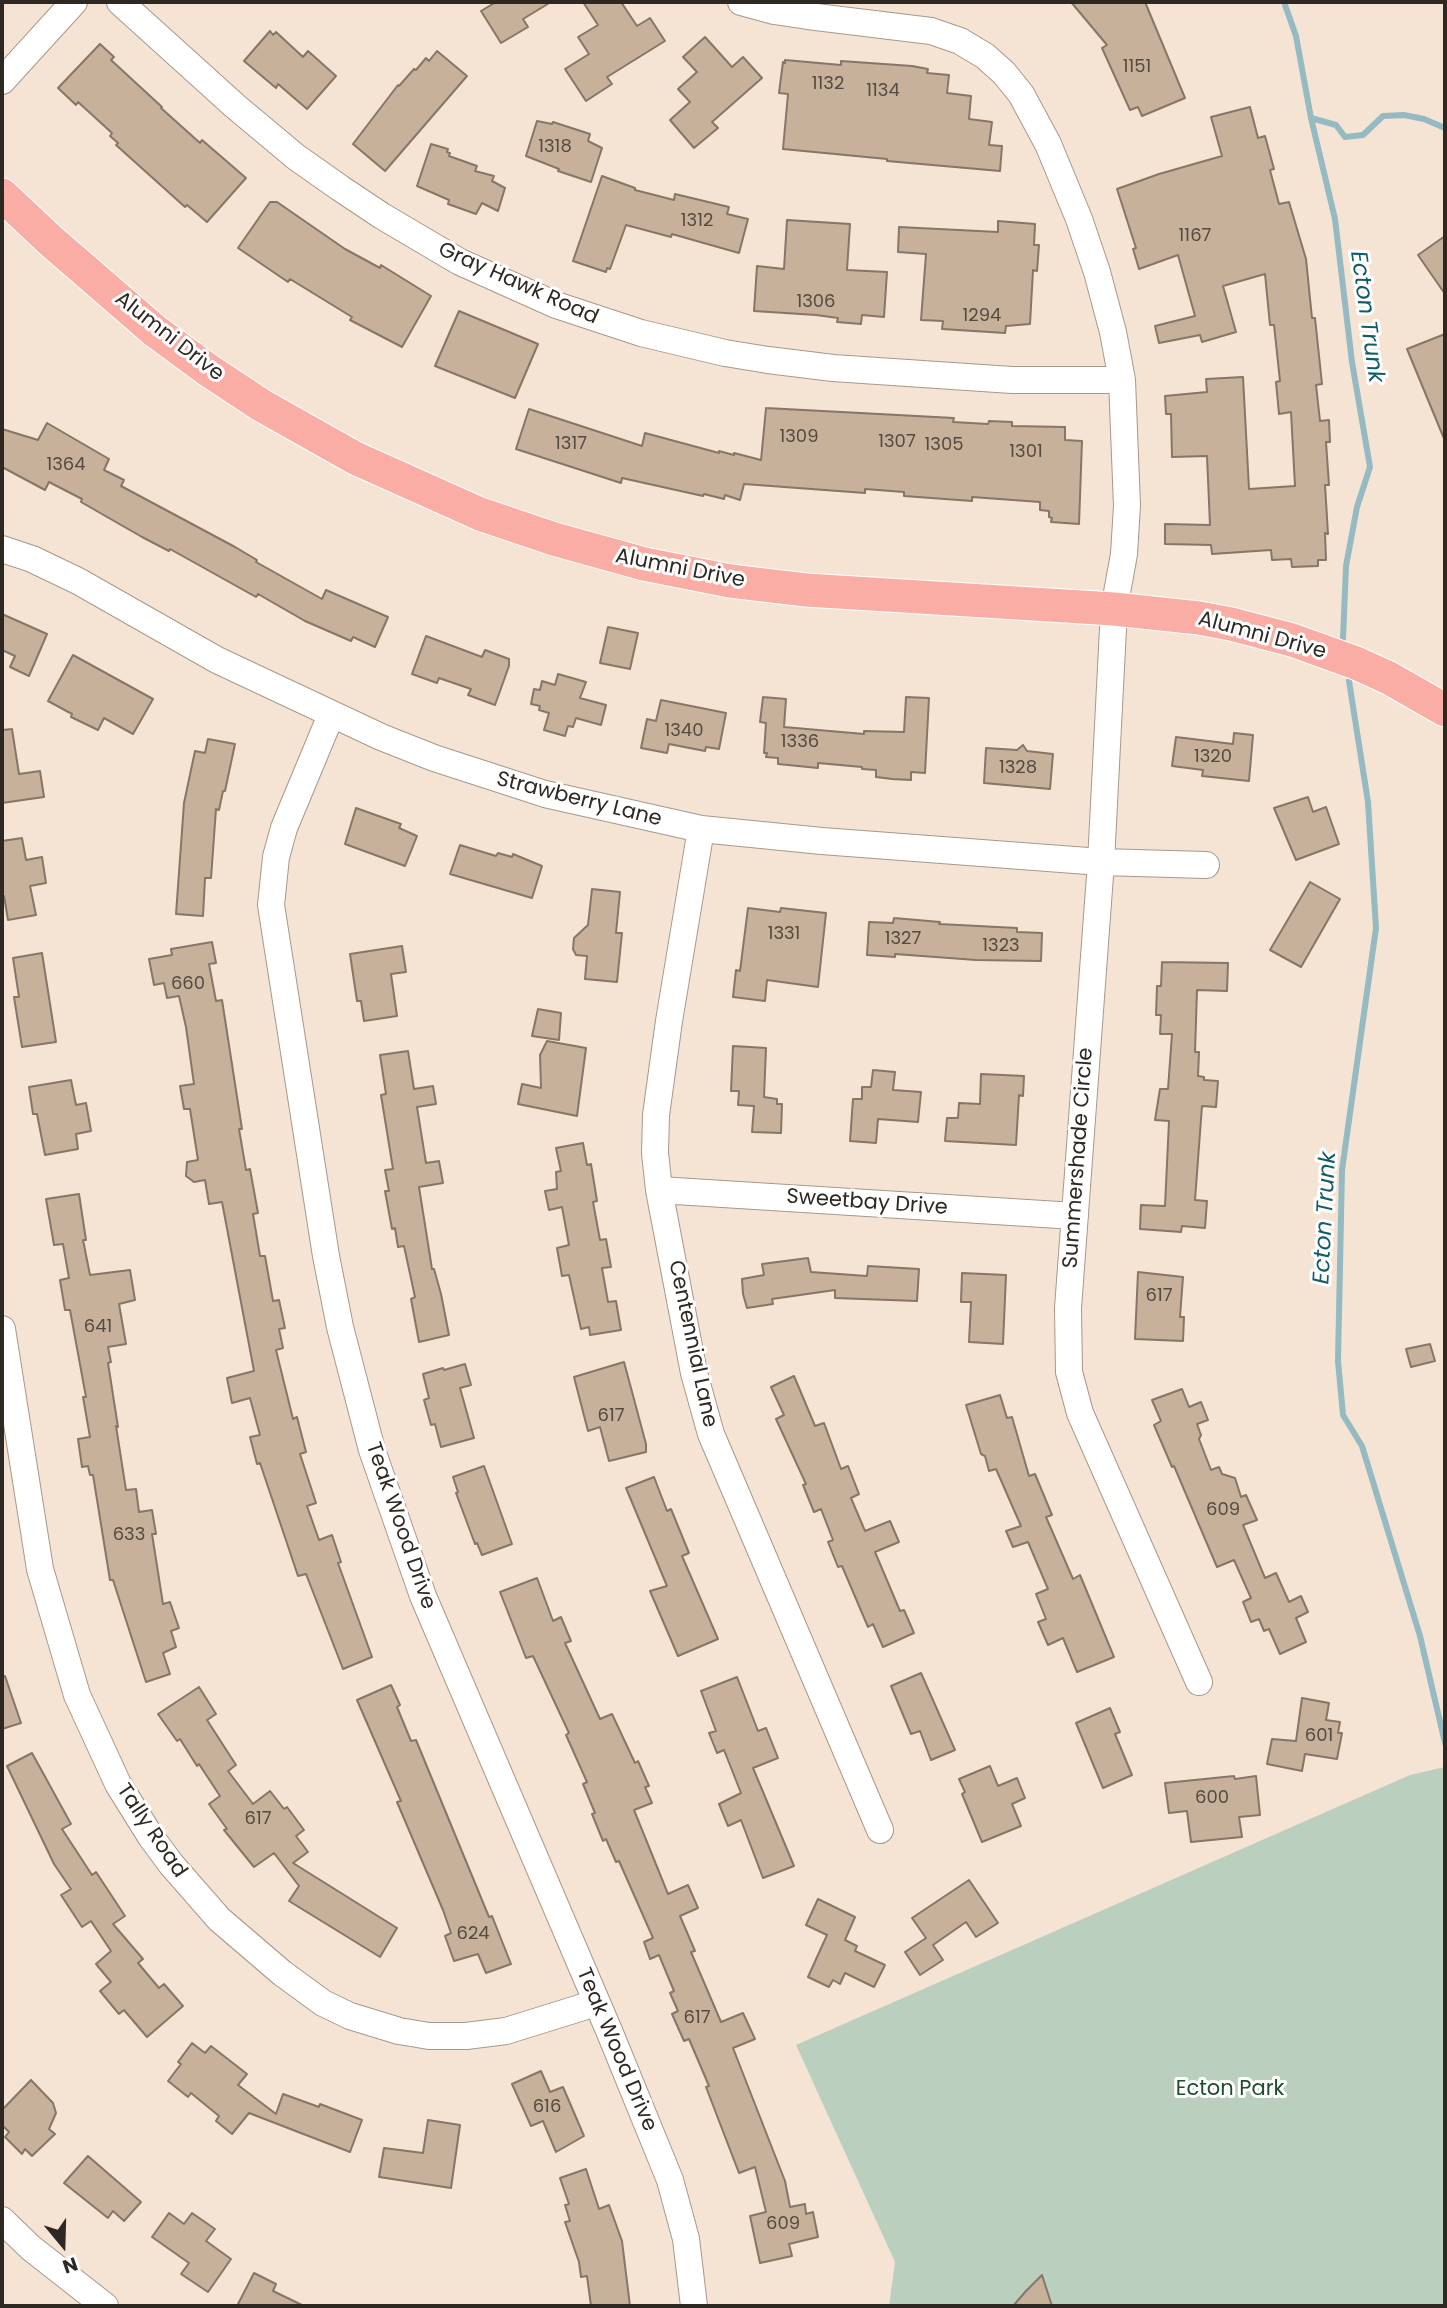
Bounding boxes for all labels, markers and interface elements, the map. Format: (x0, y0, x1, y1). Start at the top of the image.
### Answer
house number: 1151 (1123, 56, 1151, 78)
house number: 1132 (812, 73, 844, 95)
house number: 1134 (866, 80, 900, 102)
house number: 1318 (538, 136, 572, 158)
house number: 1312 (681, 210, 713, 232)
house number: 1167 (1179, 225, 1211, 247)
street label: Gray Hawk Road (434, 237, 602, 331)
water label: Ecton Trunk (1343, 249, 1389, 385)
street label: Alumni Drive (110, 287, 228, 387)
house number: 1306 (796, 291, 836, 313)
house number: 1294 (963, 305, 1001, 327)
house number: 1309 (779, 426, 819, 448)
house number: 1307 (878, 431, 916, 453)
house number: 1317 (555, 433, 587, 455)
house number: 1305 (925, 434, 963, 456)
house number: 1301 (1009, 441, 1043, 463)
house number: 1364 (46, 454, 86, 476)
street label: Alumni Drive (613, 544, 747, 594)
street label: Alumni Drive (1195, 607, 1329, 665)
house number: 1340 (665, 720, 703, 742)
house number: 1336 (781, 731, 819, 753)
house number: 1320 (1194, 746, 1232, 768)
house number: 1328 (999, 757, 1037, 779)
street label: Strawberry Lane (494, 767, 664, 833)
house number: 1331 (768, 923, 800, 945)
house number: 1327 (885, 928, 921, 950)
house number: 1323 (982, 935, 1020, 957)
house number: 660 (171, 973, 205, 995)
street label: Summershade Circle (1059, 1047, 1099, 1269)
water label: Ecton Trunk (1309, 1151, 1343, 1285)
street label: Sweetbay Drive (785, 1185, 949, 1221)
street label: Centennial Lane (662, 1258, 722, 1430)
house number: 617 (1145, 1285, 1173, 1307)
house number: 641 (84, 1316, 112, 1338)
house number: 617 (597, 1405, 625, 1427)
street label: Teak Wood Drive (360, 1439, 440, 1613)
house number: 609 (1206, 1499, 1240, 1521)
house number: 633 (113, 1524, 145, 1546)
house number: 601 (1305, 1725, 1333, 1747)
street label: Tally Road (110, 1779, 192, 1883)
house number: 600 (1195, 1787, 1229, 1809)
house number: 617 (244, 1808, 272, 1830)
house number: 624 (456, 1923, 490, 1945)
street label: Teak Wood Drive (570, 1965, 662, 2135)
house number: 617 (683, 2007, 711, 2029)
park label: Ecton Park (1176, 2077, 1284, 2103)
house number: 616 (533, 2096, 561, 2118)
north arrow (28, 2210, 98, 2280)
house number: 609 (766, 2213, 800, 2235)
text: N (59, 2250, 81, 2280)

